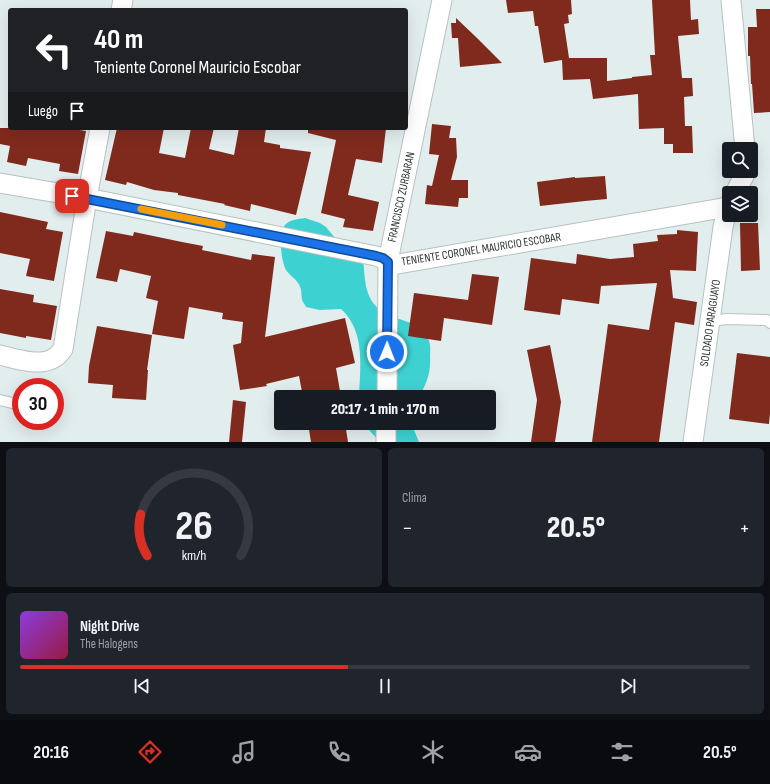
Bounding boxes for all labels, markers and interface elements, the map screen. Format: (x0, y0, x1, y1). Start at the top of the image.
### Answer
text: 40 m (94, 23, 143, 56)
icon: left (28, 24, 80, 76)
text: Teniente Coronel Mauricio Escobar (94, 57, 301, 78)
icon: arrive (66, 100, 88, 122)
text: Luego (28, 102, 58, 121)
map controls (722, 142, 758, 222)
button: search (722, 142, 758, 178)
street label: FRANCISCO ZURBARAN (385, 151, 418, 244)
pin (55, 179, 89, 213)
icon: arrive (61, 185, 83, 207)
button: layers (722, 186, 758, 222)
street label: TENIENTE CORONEL MAURICIO ESCOBAR (400, 229, 562, 270)
street label: SOLDADO PARAGUAYO (697, 279, 724, 368)
position arrow (366, 331, 408, 373)
speed limit sign: 30 (12, 378, 64, 430)
text: 20:17 · 1 min · 170 m (331, 400, 439, 419)
text: Clima (402, 490, 427, 506)
text: 26 (175, 501, 213, 550)
text: 20.5° (547, 510, 605, 546)
text: − (402, 515, 413, 542)
text: + (739, 515, 750, 542)
text: km/h (182, 546, 206, 563)
text: Night Drive (80, 617, 139, 636)
text: The Halogens (80, 636, 138, 652)
icon: previous (131, 675, 153, 697)
icon: pause (374, 675, 396, 697)
icon: next (617, 675, 639, 697)
icon: directions (136, 738, 164, 766)
icon: music (230, 738, 258, 766)
icon: phone (325, 738, 353, 766)
icon: climate (419, 738, 447, 766)
icon: car (514, 738, 542, 766)
icon: filters (608, 738, 636, 766)
text: 20:16 (33, 742, 69, 763)
text: 20.5° (703, 742, 737, 763)

